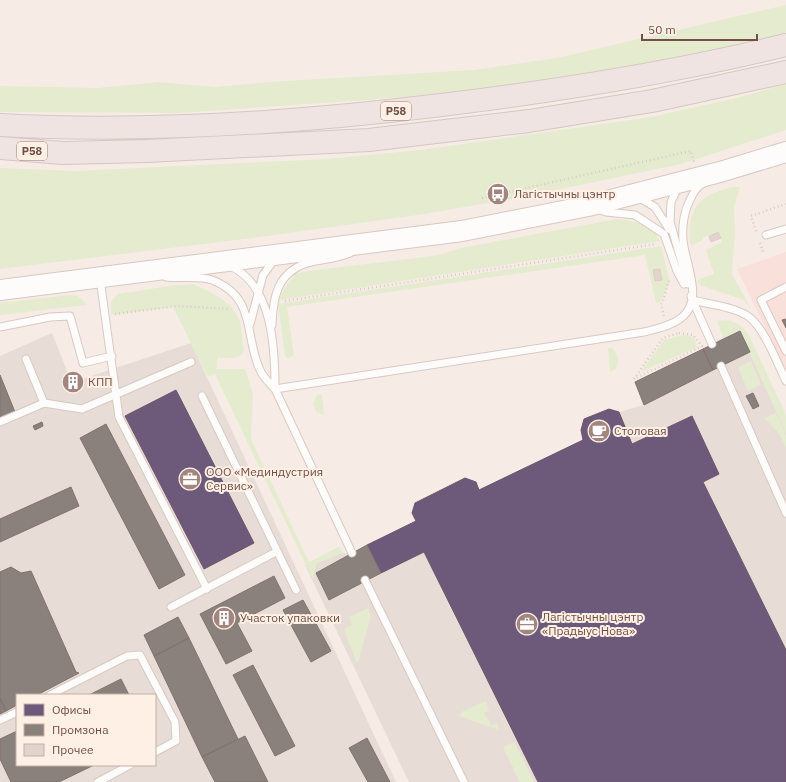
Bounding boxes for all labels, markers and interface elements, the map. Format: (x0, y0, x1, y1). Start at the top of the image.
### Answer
scale bar (642, 16, 757, 42)
text: 50 m (648, 22, 676, 37)
road number: Р58 (381, 102, 411, 120)
road number: Р58 (17, 142, 47, 160)
bus stop icon: Лагістычны цэнтр (485, 181, 511, 207)
place label: Лагістычны цэнтр (514, 186, 615, 201)
building icon: КПП (60, 369, 86, 395)
place label: КПП (88, 374, 113, 389)
cafe icon: Столовая (586, 418, 612, 444)
place label: Столовая (614, 423, 667, 438)
place label: ООО «Мединдустрия Сервис» (206, 464, 323, 493)
office icon: ООО «Мединдустрия Сервис» (177, 466, 203, 492)
building icon: Участок упаковки (211, 605, 237, 631)
place label: Лагістычны цэнтр «Прадыус Нова» (542, 609, 643, 638)
place label: Участок упаковки (240, 610, 340, 625)
office icon: Лагістычны цэнтр «Прадыус Нова» (514, 611, 540, 637)
legend (16, 694, 156, 766)
text: Офисы (52, 702, 91, 717)
text: Промзона (52, 722, 109, 737)
text: Прочее (52, 742, 94, 757)

